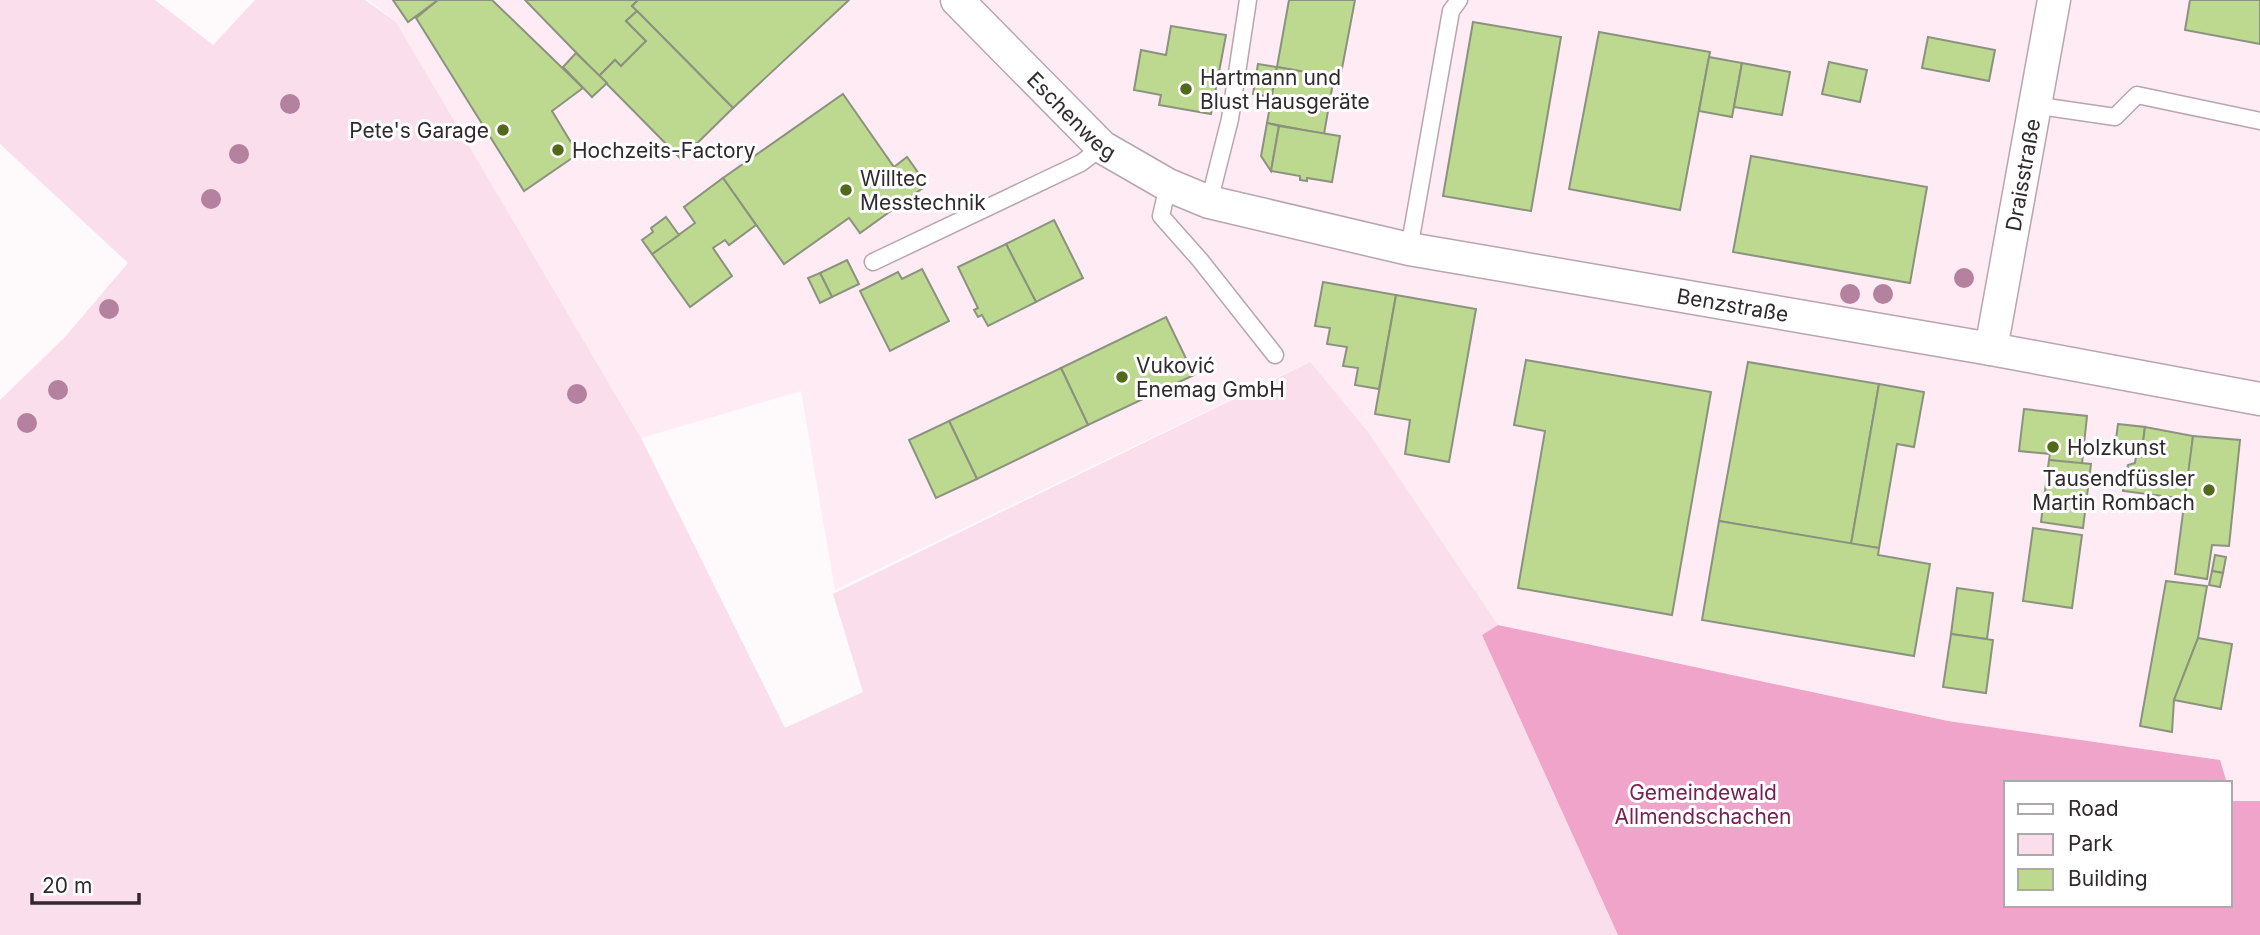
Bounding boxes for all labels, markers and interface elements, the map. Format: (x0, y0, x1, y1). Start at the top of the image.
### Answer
place label: Hartmann und Blust Hausgeräte (1200, 65, 1370, 114)
street label: Eschenweg (1022, 66, 1120, 165)
marker: Hartmann und Blust Hausgeräte (1178, 81, 1194, 97)
street label: Draisstraße (2000, 117, 2045, 233)
place label: Pete's Garage (349, 118, 489, 143)
marker: Pete's Garage (495, 122, 511, 138)
place label: Hochzeits-Factory (572, 138, 756, 163)
marker: Hochzeits-Factory (550, 142, 566, 158)
place label: Willtec Messtechnik (860, 166, 986, 215)
marker: Willtec Messtechnik (838, 182, 854, 198)
street label: Benzstraße (1675, 283, 1791, 327)
place label: Vuković Enemag GmbH (1136, 353, 1285, 402)
marker: Vuković Enemag GmbH (1114, 369, 1130, 385)
place label: Holzkunst (2067, 435, 2166, 460)
marker: Holzkunst (2045, 439, 2061, 455)
place label: Tausendfüssler Martin Rombach (2032, 466, 2195, 515)
marker: Tausendfüssler Martin Rombach (2201, 482, 2217, 498)
park label: Gemeindewald Allmendschachen (1615, 780, 1791, 829)
legend (2004, 781, 2232, 907)
text: Road (2068, 796, 2119, 821)
text: Park (2068, 831, 2113, 856)
scale bar (32, 862, 138, 906)
text: Building (2068, 866, 2148, 891)
text: 20 m (42, 873, 92, 898)

